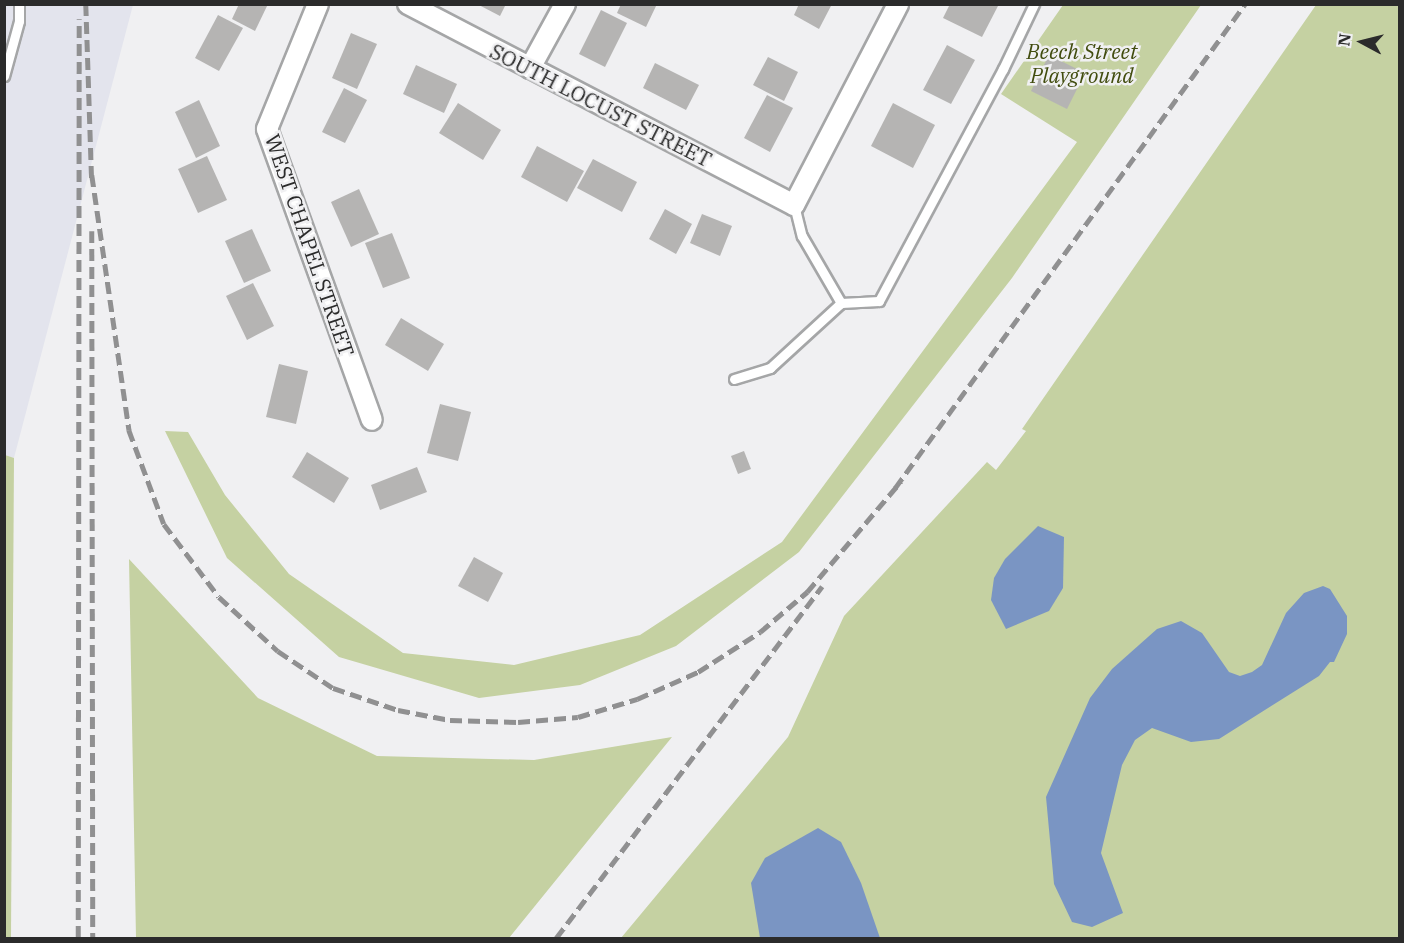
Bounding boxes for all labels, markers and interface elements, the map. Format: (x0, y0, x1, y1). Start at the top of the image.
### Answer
north arrow (1332, 12, 1392, 72)
text: N (1333, 32, 1355, 47)
street label: SOUTH LOCUST STREET (486, 38, 716, 172)
park label: Beech Street Playground (1027, 38, 1137, 88)
street label: WEST CHAPEL STREET (260, 131, 360, 359)

